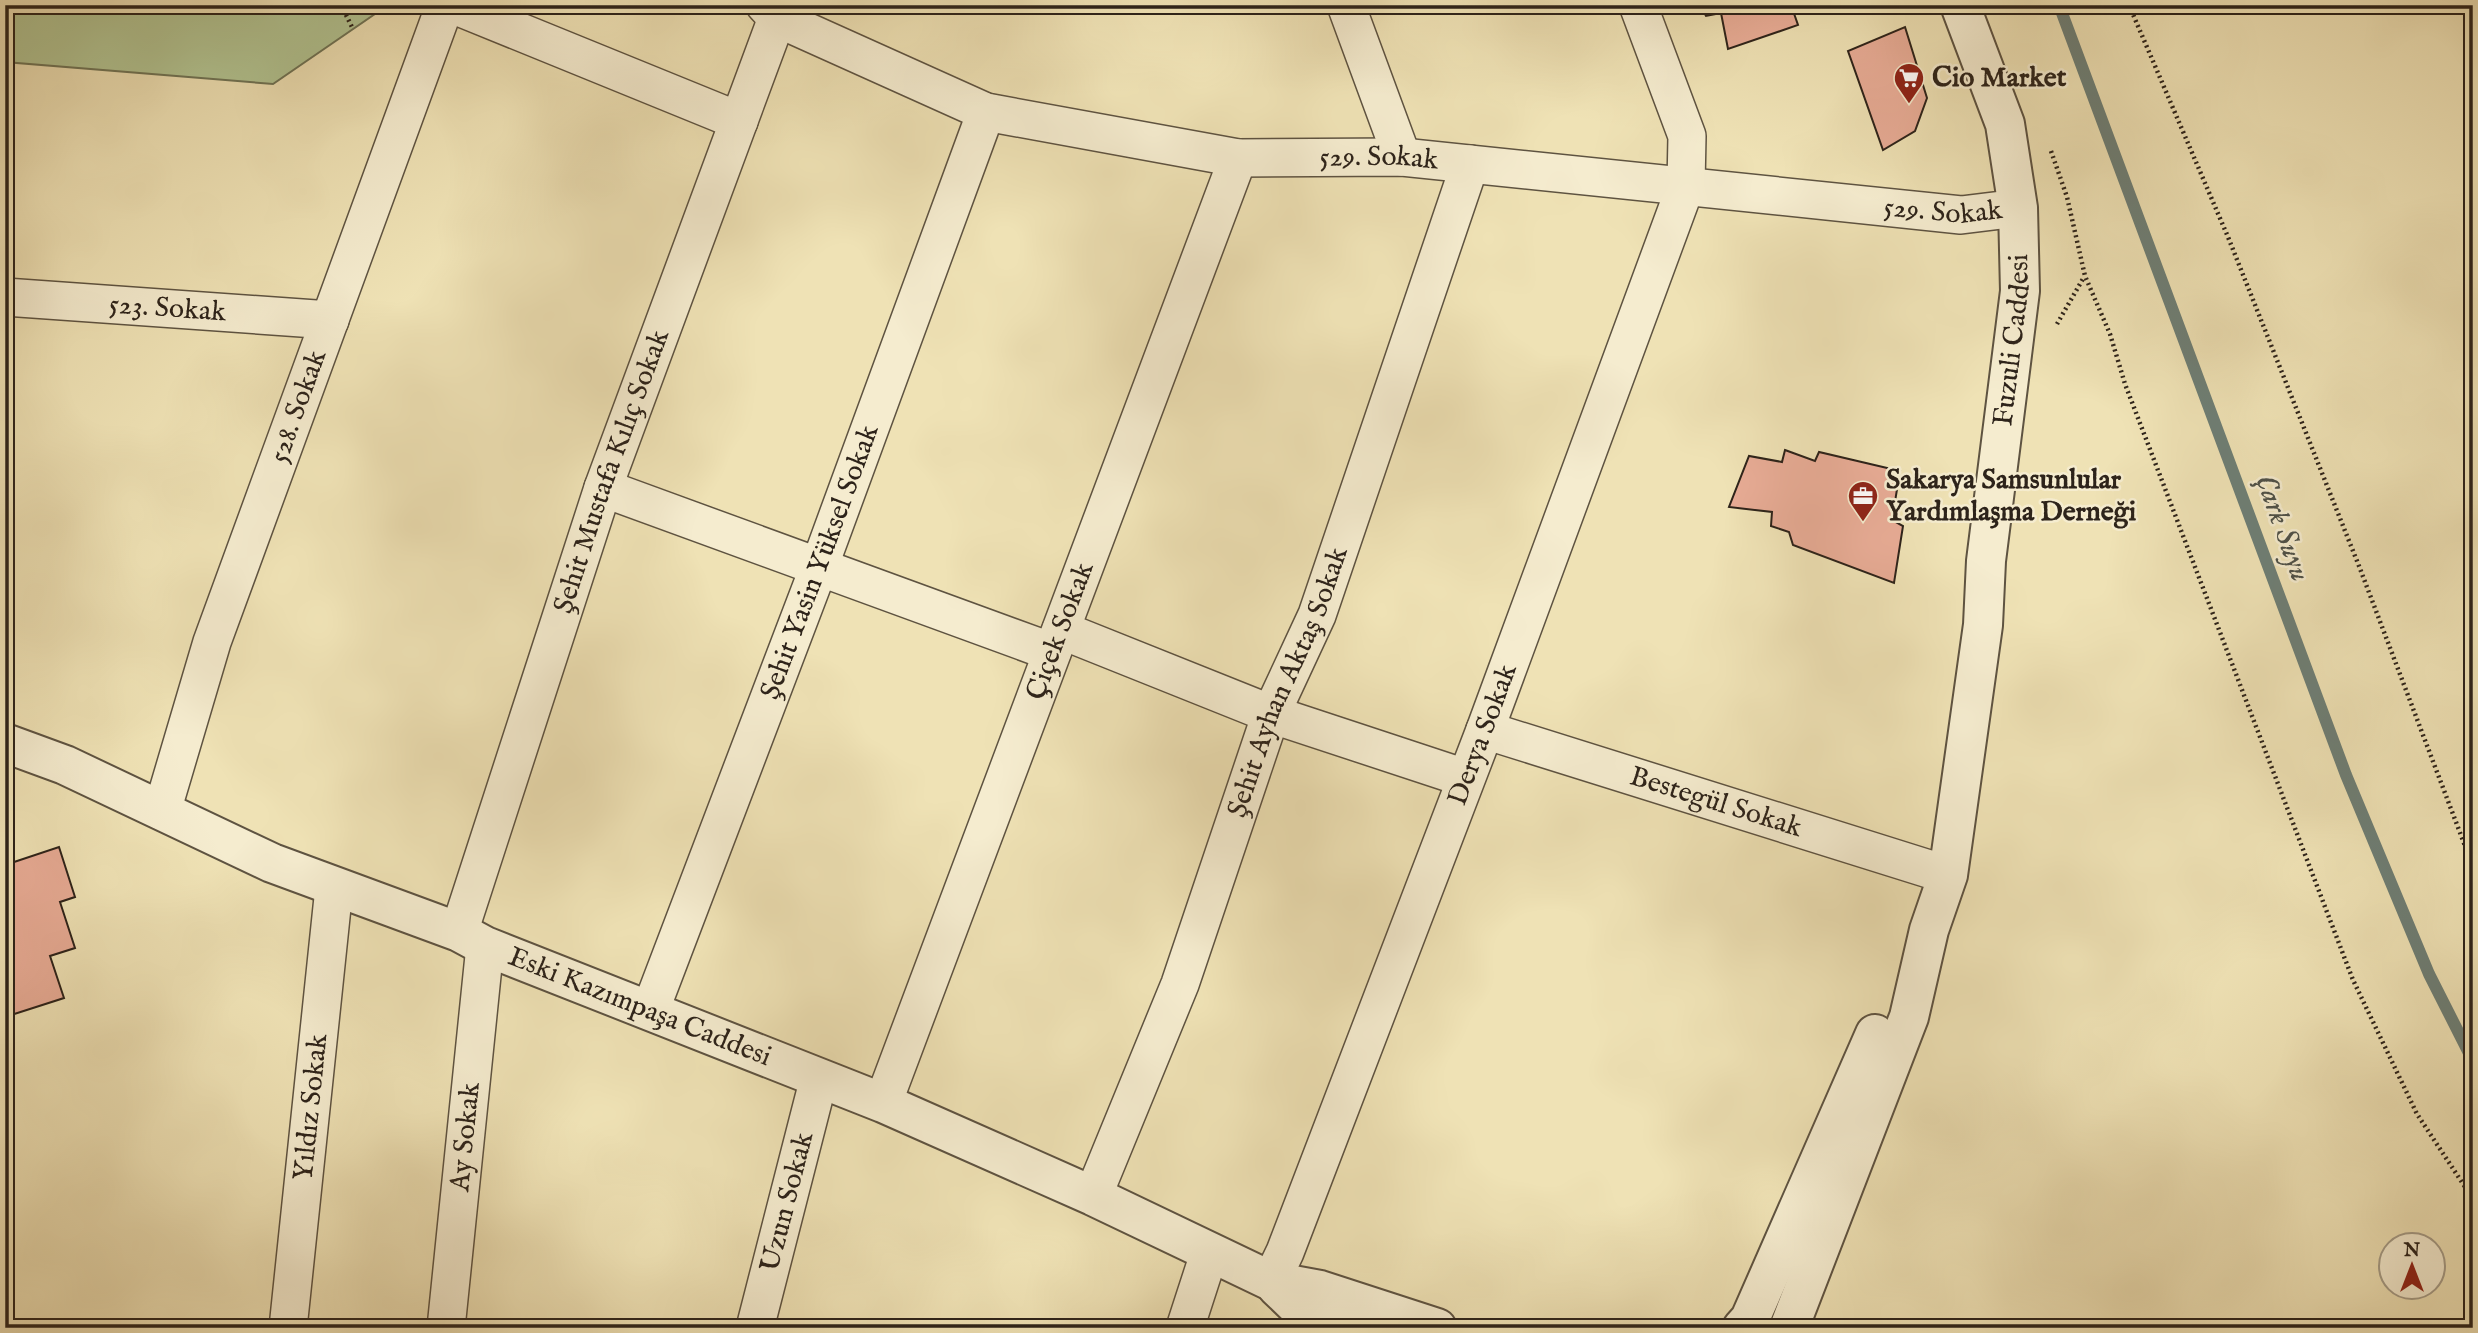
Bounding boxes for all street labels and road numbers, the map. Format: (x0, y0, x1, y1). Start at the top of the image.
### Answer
street label: 529. Sokak (1319, 139, 1441, 178)
street label: 529. Sokak (1882, 190, 2005, 232)
street label: Fuzuli Caddesi (1986, 253, 2038, 428)
street label: 523. Sokak (108, 287, 228, 330)
street label: Şehit Mustafa Kılıç Sokak (546, 324, 678, 618)
street label: 528. Sokak (261, 344, 335, 468)
street label: Şehit Yasin Yüksel Sokak (753, 419, 888, 704)
street label: Şehit Ayhan Aktaş Sokak (1220, 541, 1357, 822)
street label: Çiçek Sokak (1018, 556, 1102, 705)
street label: Derya Sokak (1440, 658, 1526, 811)
street label: Bestegül Sokak (1625, 759, 1807, 846)
street label: Eski Kazımpaşa Caddesi (503, 939, 776, 1075)
street label: Yıldız Sokak (286, 1031, 336, 1182)
street label: Ay Sokak (442, 1080, 489, 1194)
street label: Uzun Sokak (753, 1127, 822, 1276)

